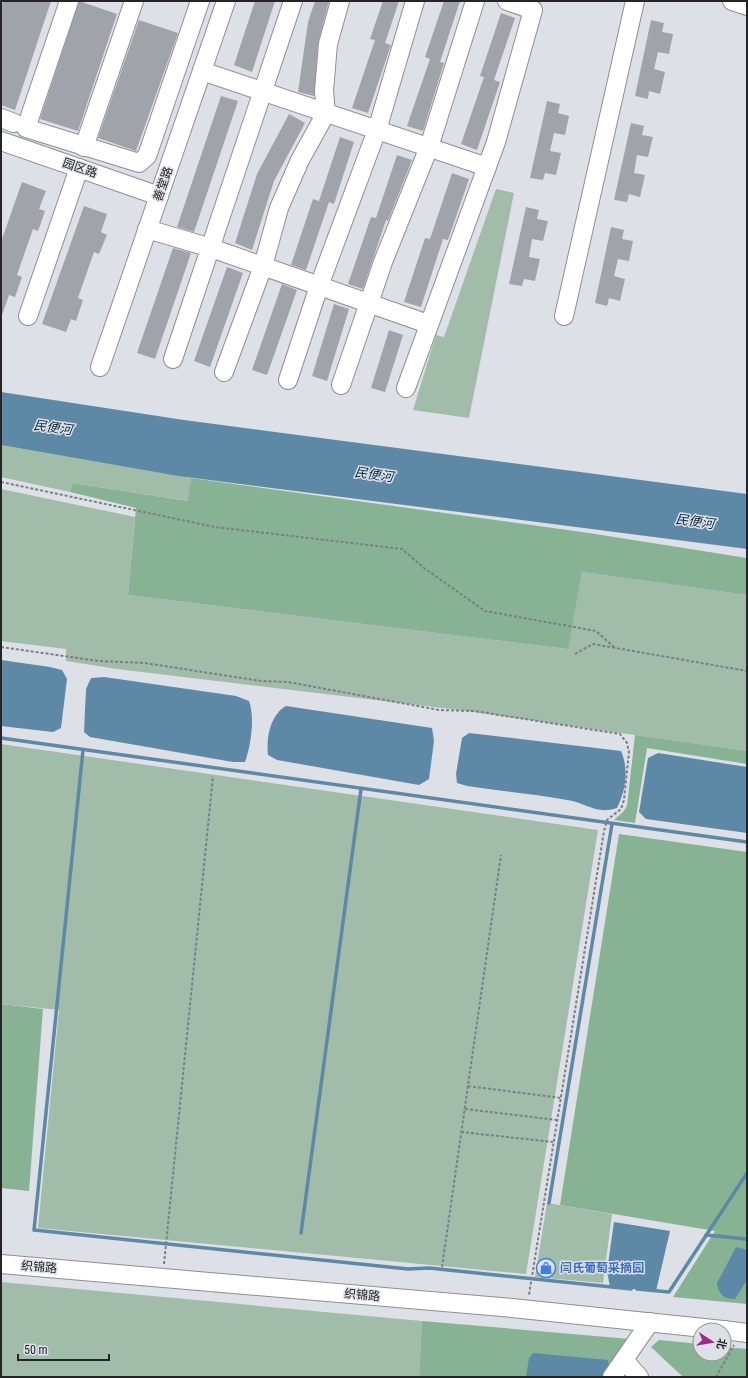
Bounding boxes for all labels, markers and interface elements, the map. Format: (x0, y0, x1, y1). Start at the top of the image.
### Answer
street label: 园区路 (61, 156, 99, 180)
street label: 善堂路 (151, 165, 175, 203)
water label: 民便河 (33, 417, 76, 438)
water label: 民便河 (354, 464, 397, 485)
water label: 民便河 (675, 511, 718, 532)
shop icon: 闫氏葡萄采摘园 (535, 1257, 557, 1279)
street label: 织锦路 (20, 1258, 58, 1276)
place label: 闫氏葡萄采摘园 (560, 1261, 644, 1275)
street label: 织锦路 (343, 1286, 381, 1304)
north arrow (692, 1322, 732, 1362)
scale bar (18, 1336, 109, 1362)
text: 北 (714, 1337, 729, 1351)
text: 50 m (24, 1343, 48, 1357)

